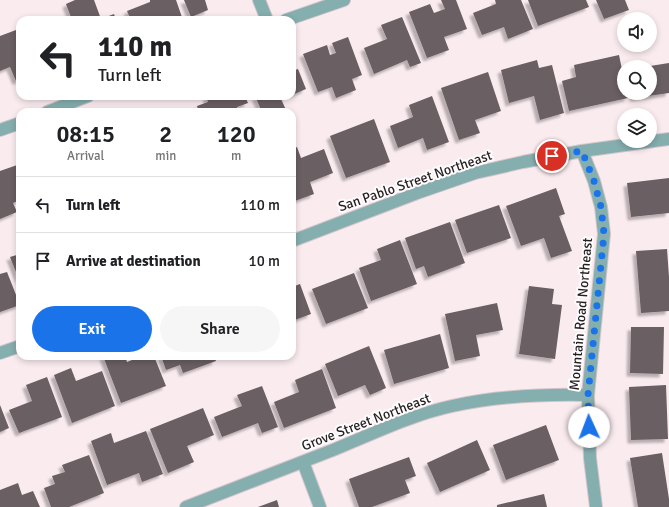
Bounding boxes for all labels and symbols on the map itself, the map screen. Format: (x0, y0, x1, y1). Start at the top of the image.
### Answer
pin (535, 139, 569, 173)
street label: San Pablo Street Northeast (336, 147, 494, 215)
street label: Mountain Road Northeast (566, 237, 596, 391)
street label: Grove Street Northeast (299, 390, 433, 454)
position arrow (568, 406, 610, 448)

